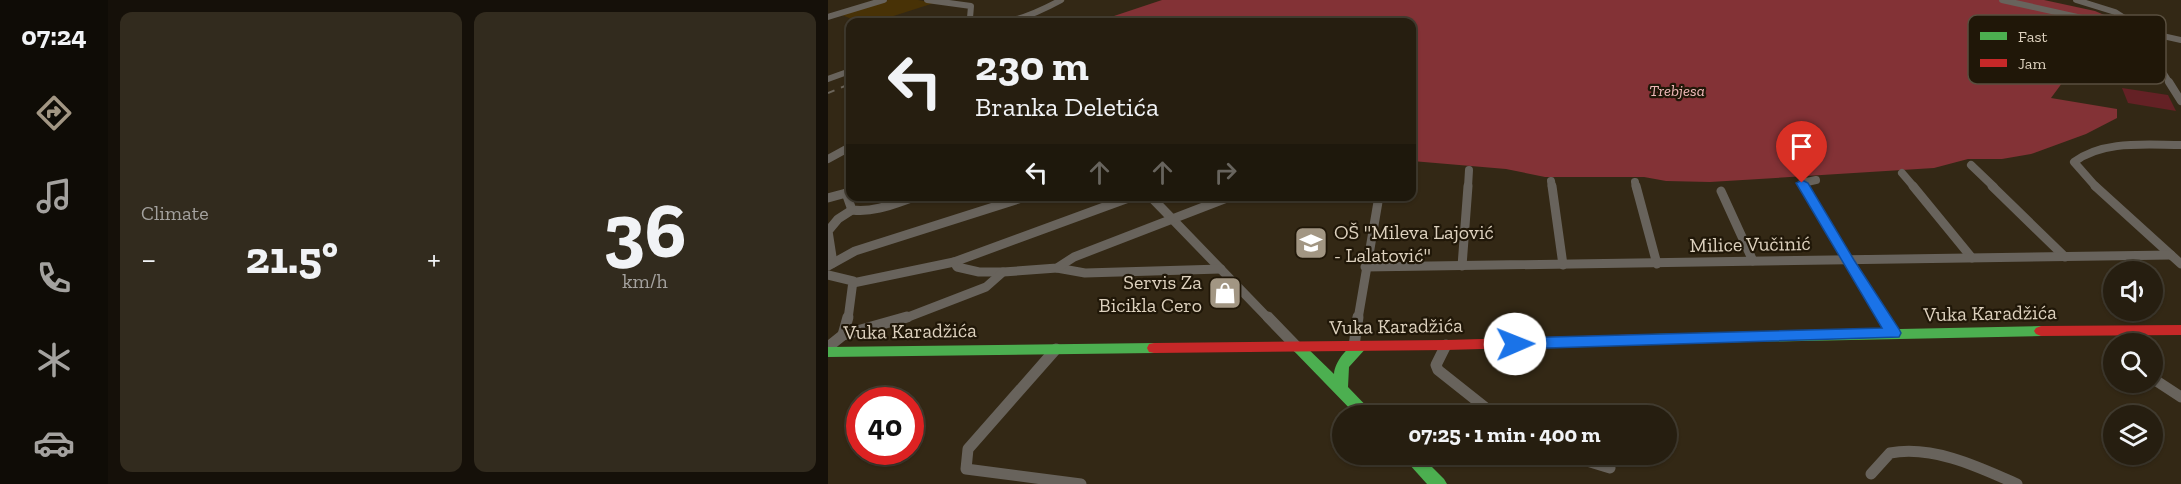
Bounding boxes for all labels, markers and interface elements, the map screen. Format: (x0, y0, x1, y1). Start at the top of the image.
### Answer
legend (1968, 15, 2166, 84)
text: 07:24 (21, 20, 87, 52)
text: Fast (2018, 27, 2047, 46)
text: 230 m (975, 40, 1089, 91)
icon: left (876, 42, 954, 120)
text: Jam (2018, 54, 2047, 73)
park label: Trebjesa (1649, 81, 1705, 100)
text: Branka Deletića (975, 91, 1159, 123)
icon: directions (33, 92, 75, 134)
pin (1776, 121, 1827, 183)
icon: arrive (1785, 130, 1818, 163)
icon: left (1020, 156, 1053, 189)
icon: ahead (1083, 156, 1116, 189)
icon: ahead (1146, 156, 1179, 189)
icon: right (1209, 156, 1242, 189)
icon: music (33, 175, 75, 217)
text: 36 (603, 183, 687, 277)
text: Climate (141, 201, 209, 225)
place label: OŠ "Mileva Lajović - Lalatović" (1334, 220, 1494, 267)
school or university icon: OŠ "Mileva Lajović - Lalatović" (1293, 225, 1329, 261)
text: 21.5° (246, 231, 338, 285)
street label: Milice Vučinić (1689, 231, 1811, 257)
text: − (141, 239, 156, 278)
text: + (427, 239, 441, 278)
icon: phone (33, 257, 75, 299)
map controls (2103, 261, 2163, 465)
button: sound (2103, 261, 2163, 321)
text: km/h (622, 269, 668, 293)
place label: Servis Za Bicikla Cero (1099, 270, 1202, 317)
shop icon: Servis Za Bicikla Cero (1207, 275, 1243, 311)
street label: Vuka Karadžića (1922, 300, 2057, 326)
position arrow (1483, 312, 1547, 376)
street label: Vuka Karadžića (1328, 313, 1463, 339)
street label: Vuka Karadžića (842, 318, 977, 344)
button: search (2103, 333, 2163, 393)
icon: climate (33, 339, 75, 381)
speed limit sign: 40 (846, 387, 924, 465)
button: layers (2103, 405, 2163, 465)
text: 07:25 · 1 min · 400 m (1408, 421, 1601, 448)
icon: car (33, 422, 75, 464)

